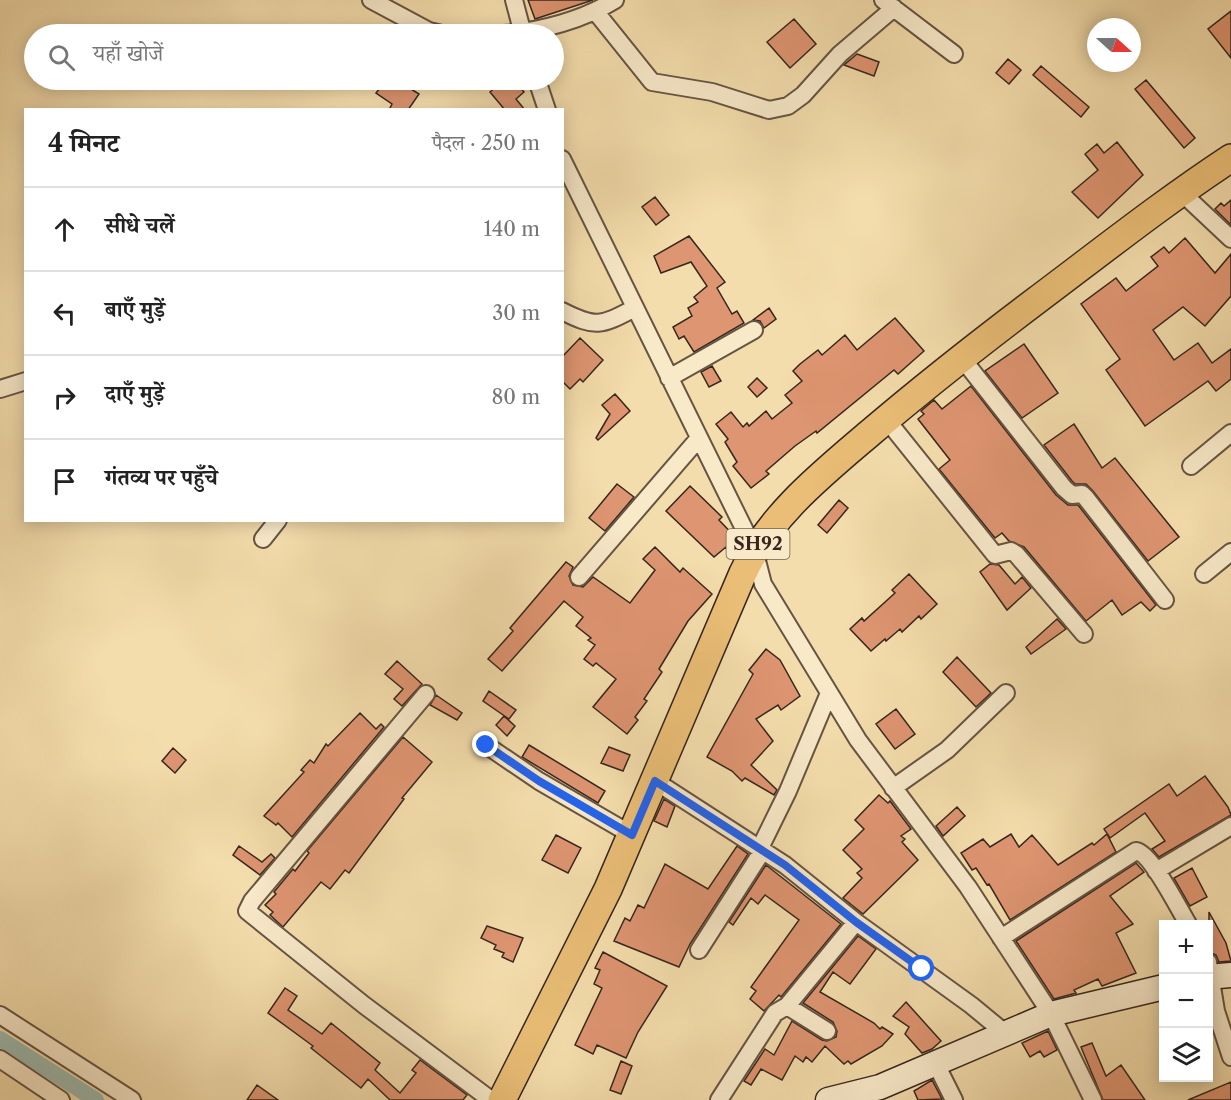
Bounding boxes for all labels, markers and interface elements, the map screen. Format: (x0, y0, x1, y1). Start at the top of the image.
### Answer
north arrow (1087, 18, 1141, 72)
search box (24, 24, 564, 90)
text: यहाँ खोजें (93, 40, 163, 67)
icon: search (45, 41, 78, 74)
text: 4 मिनट (48, 127, 119, 159)
text: पैदल · 250 m (432, 131, 540, 155)
text: सीधे चलें (105, 212, 174, 239)
icon: ahead (48, 213, 81, 246)
text: 140 m (483, 217, 540, 241)
text: बाएँ मुड़ें (105, 296, 165, 323)
icon: left (48, 297, 81, 330)
text: 30 m (492, 301, 540, 325)
text: दाएँ मुड़ें (105, 380, 164, 407)
icon: right (48, 381, 81, 414)
text: 80 m (492, 385, 540, 409)
text: गंतव्य पर पहुँचे (105, 464, 218, 491)
icon: arrive (48, 465, 81, 498)
road number: SH92 (726, 529, 789, 559)
route end (472, 731, 498, 757)
map controls (1159, 920, 1213, 1082)
button: + (1159, 920, 1213, 974)
route start (908, 955, 934, 981)
button: − (1159, 974, 1213, 1028)
button: layers (1159, 1028, 1213, 1082)

